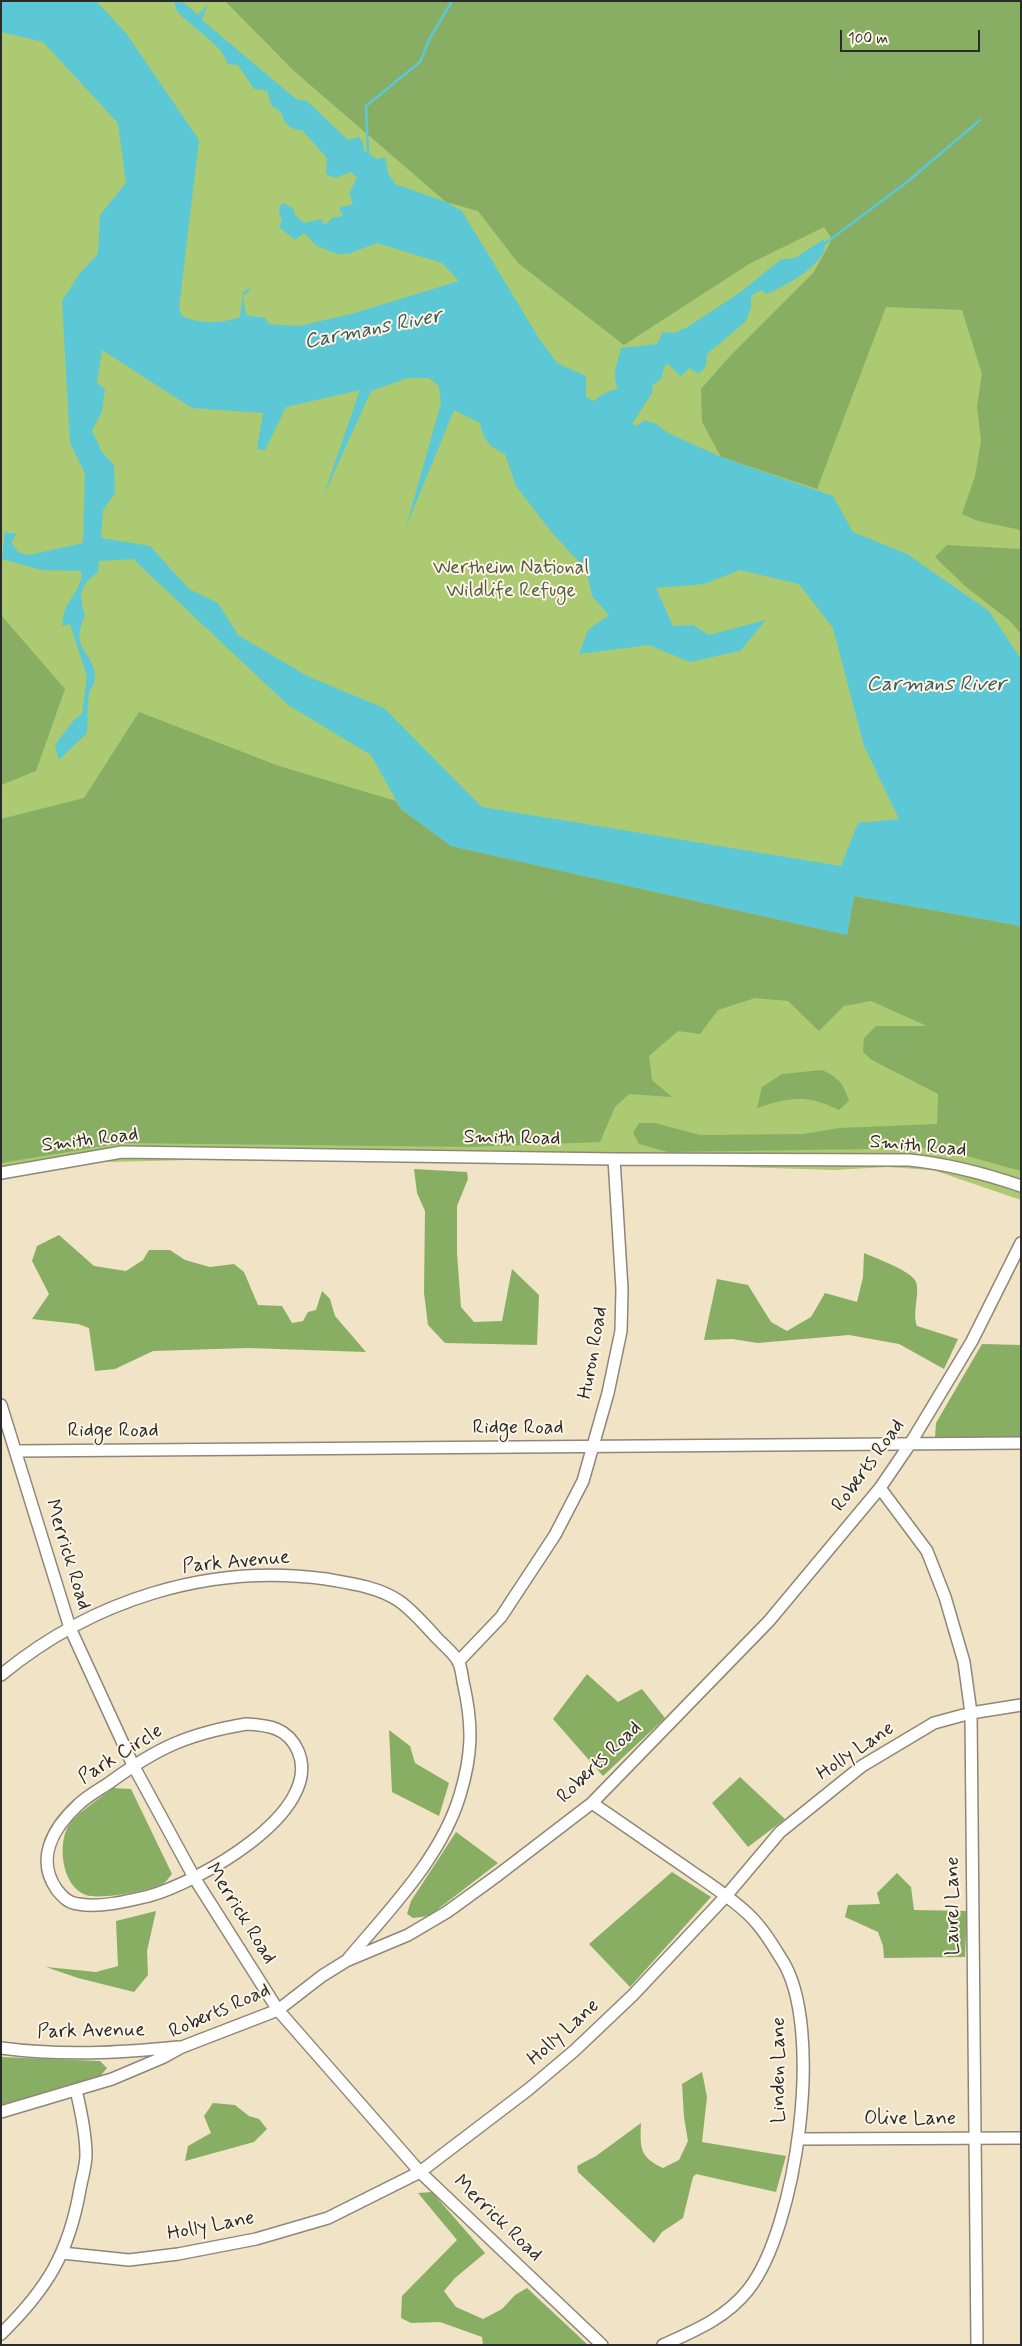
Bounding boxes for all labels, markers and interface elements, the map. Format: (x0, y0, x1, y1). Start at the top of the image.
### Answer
scale bar (842, 20, 982, 52)
text: 100 m (848, 29, 888, 49)
water label: Carmans River (302, 304, 444, 356)
park label: Wertheim National Wildlife Refuge (433, 557, 589, 604)
water label: Carmans River (866, 673, 1006, 699)
street label: Smith Road (40, 1123, 140, 1159)
street label: Smith Road (463, 1126, 561, 1152)
street label: Smith Road (869, 1131, 967, 1163)
street label: Huron Road (574, 1305, 614, 1401)
street label: Roberts Road (827, 1415, 911, 1517)
street label: Ridge Road (472, 1417, 564, 1441)
street label: Ridge Road (67, 1420, 159, 1444)
street label: Merrick Road (39, 1497, 95, 1613)
street label: Park Avenue (181, 1546, 291, 1580)
street label: Roberts Road (553, 1717, 647, 1809)
street label: Holly Lane (813, 1717, 899, 1787)
street label: Park Circle (75, 1720, 167, 1790)
street label: Laurel Lane (942, 1857, 966, 1955)
street label: Merrick Road (199, 1859, 281, 1969)
street label: Roberts Road (166, 1979, 274, 2045)
street label: Holly Lane (523, 1995, 605, 2071)
street label: Linden Lane (768, 2017, 792, 2123)
street label: Park Avenue (37, 2019, 145, 2045)
street label: Olive Lane (864, 2108, 956, 2132)
street label: Merrick Road (447, 2171, 547, 2267)
street label: Holly Lane (165, 2207, 257, 2247)

